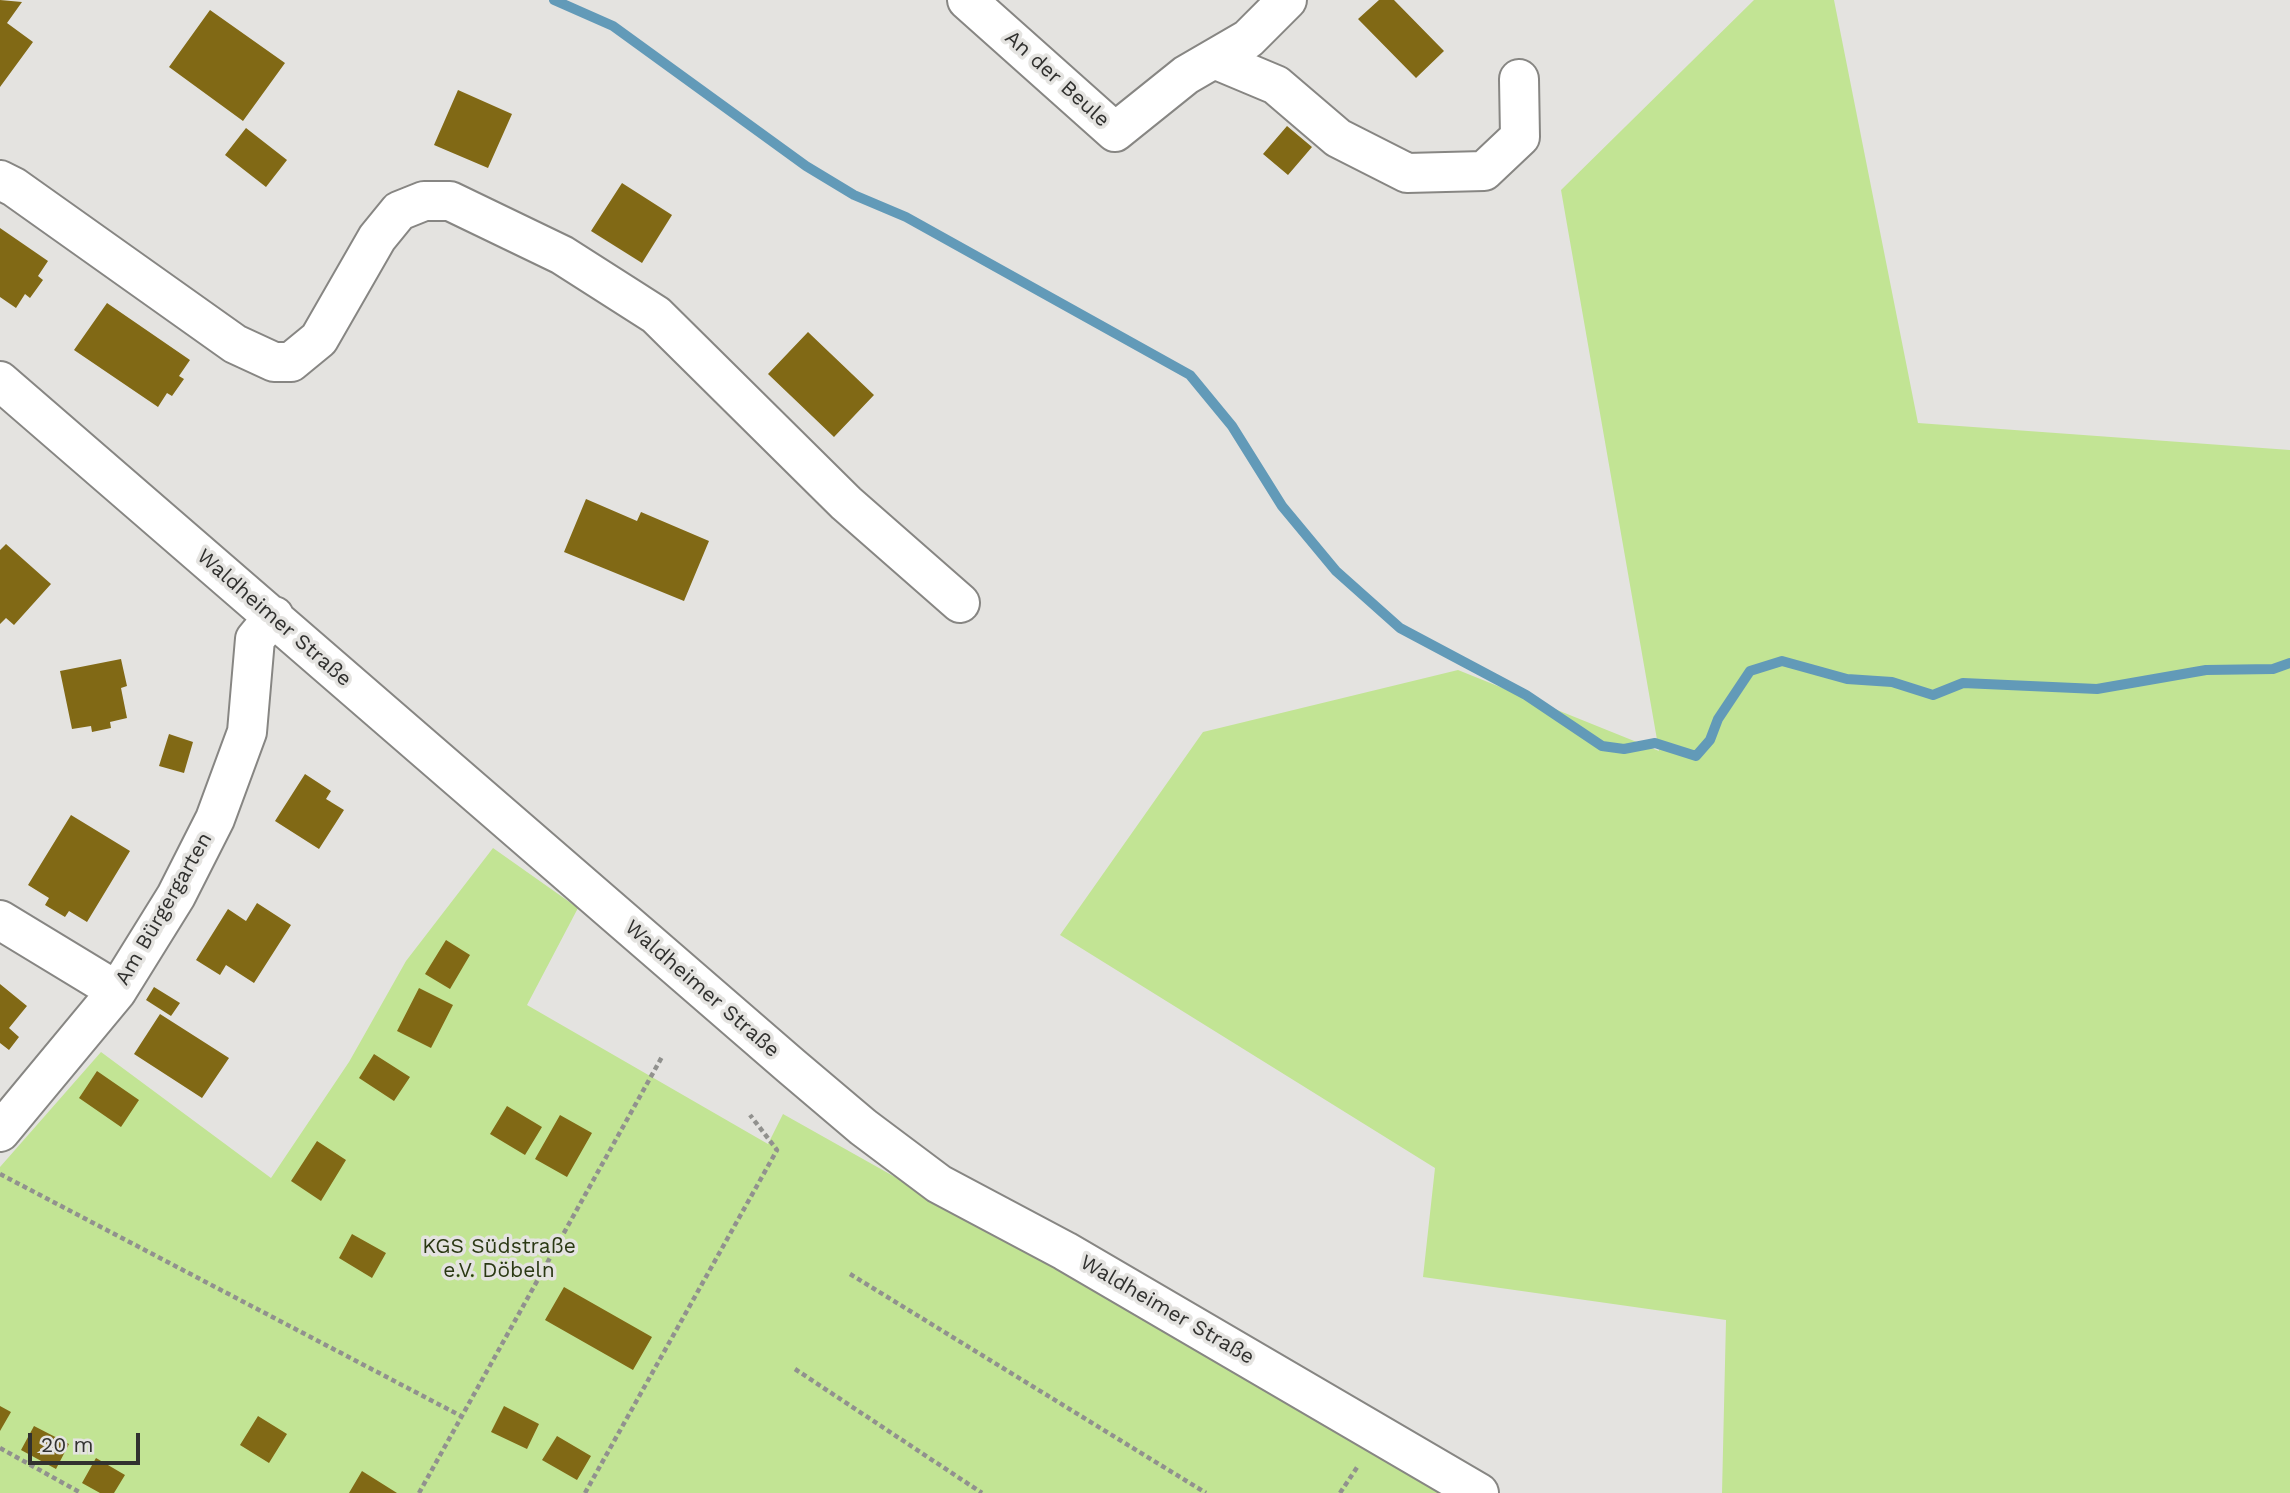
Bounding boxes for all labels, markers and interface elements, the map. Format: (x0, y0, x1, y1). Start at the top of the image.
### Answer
street label: An der Beule (999, 25, 1115, 133)
street label: Waldheimer Straße (191, 544, 357, 692)
street label: Am Bürgergarten (110, 828, 218, 990)
street label: Waldheimer Straße (619, 915, 785, 1063)
park label: KGS Südstraße e.V. Döbeln (422, 1234, 576, 1284)
street label: Waldheimer Straße (1075, 1250, 1259, 1370)
scale bar (32, 1420, 144, 1464)
text: 20 m (41, 1432, 93, 1457)

